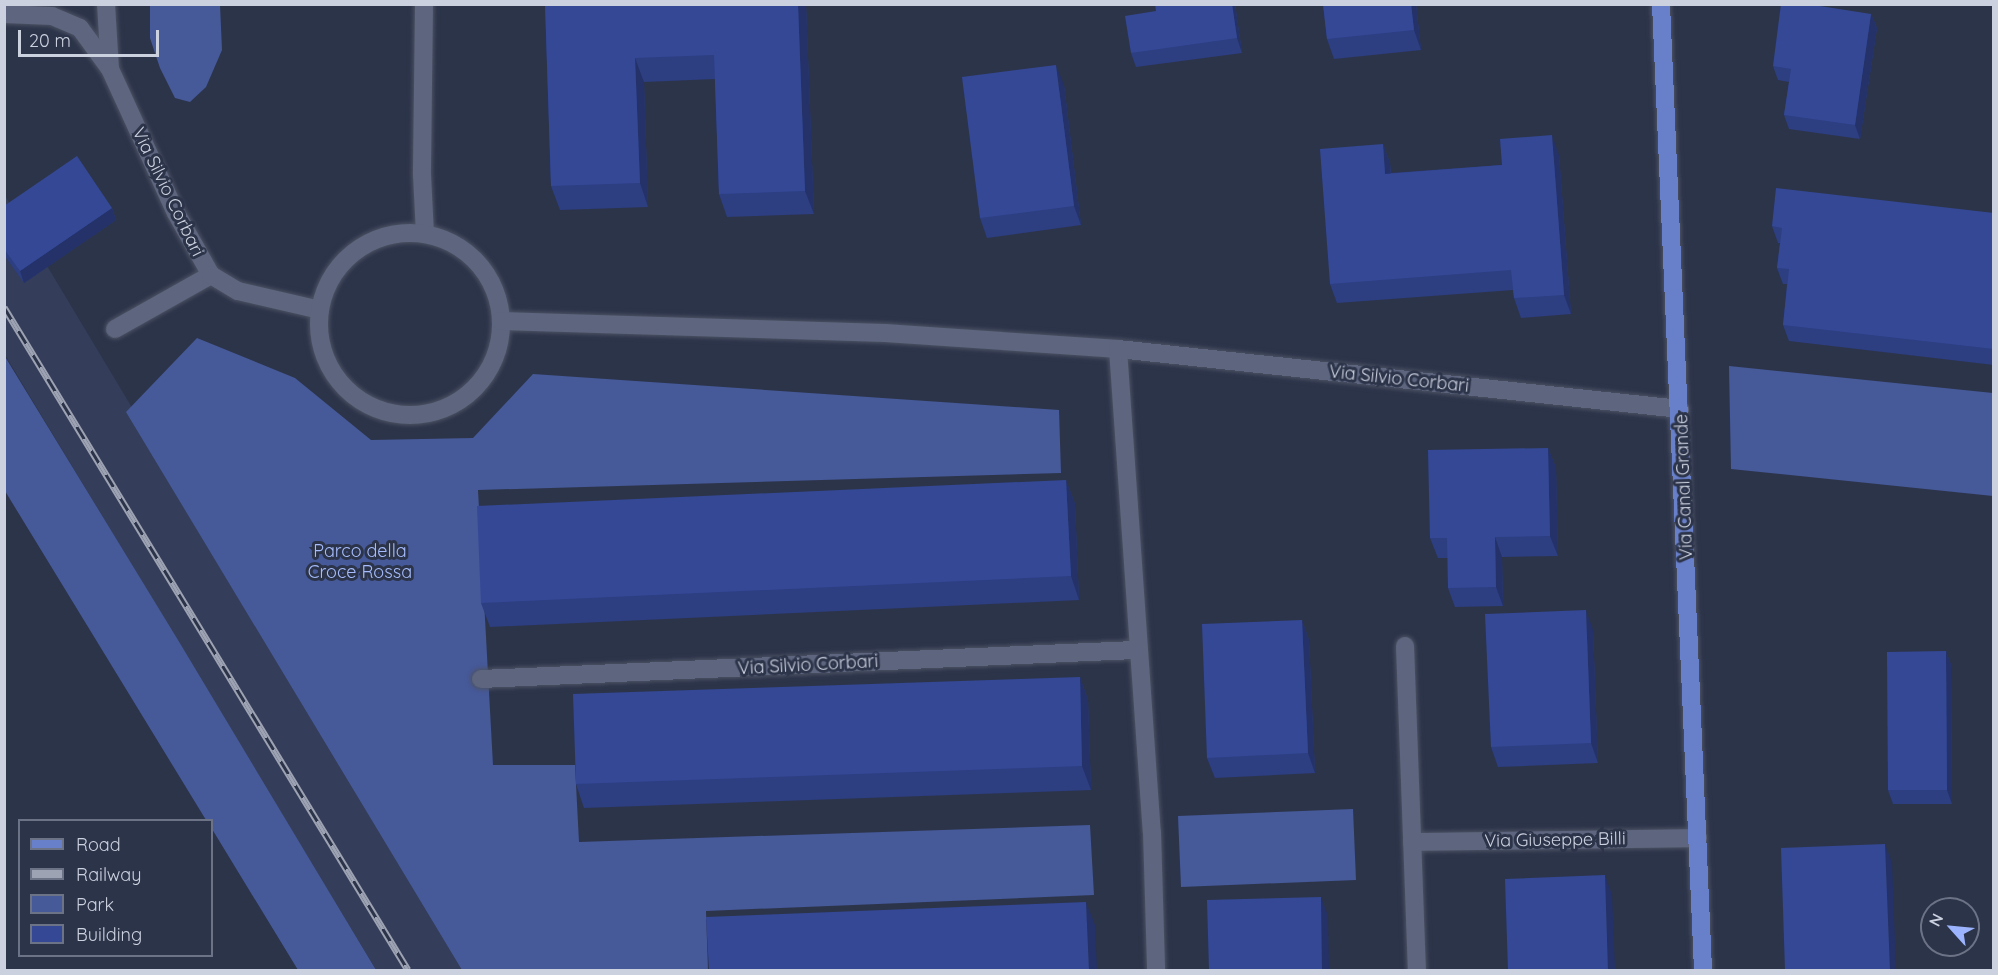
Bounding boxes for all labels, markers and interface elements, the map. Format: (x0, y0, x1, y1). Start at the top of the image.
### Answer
scale bar (21, 18, 162, 56)
text: 20 m (29, 29, 71, 52)
street label: Via Silvio Corbari (127, 124, 209, 260)
street label: Via Silvio Corbari (1328, 361, 1470, 397)
street label: Via Canal Grande (1671, 414, 1697, 560)
park label: Parco della Croce Rossa (308, 541, 412, 584)
street label: Via Silvio Corbari (737, 651, 879, 679)
legend (18, 819, 213, 957)
street label: Via Giuseppe Billi (1484, 828, 1626, 852)
text: Road (76, 833, 121, 856)
text: Railway (76, 863, 142, 886)
text: Park (76, 893, 114, 916)
north arrow (1920, 897, 1980, 957)
text: N (1924, 910, 1947, 930)
text: Building (76, 923, 142, 946)

